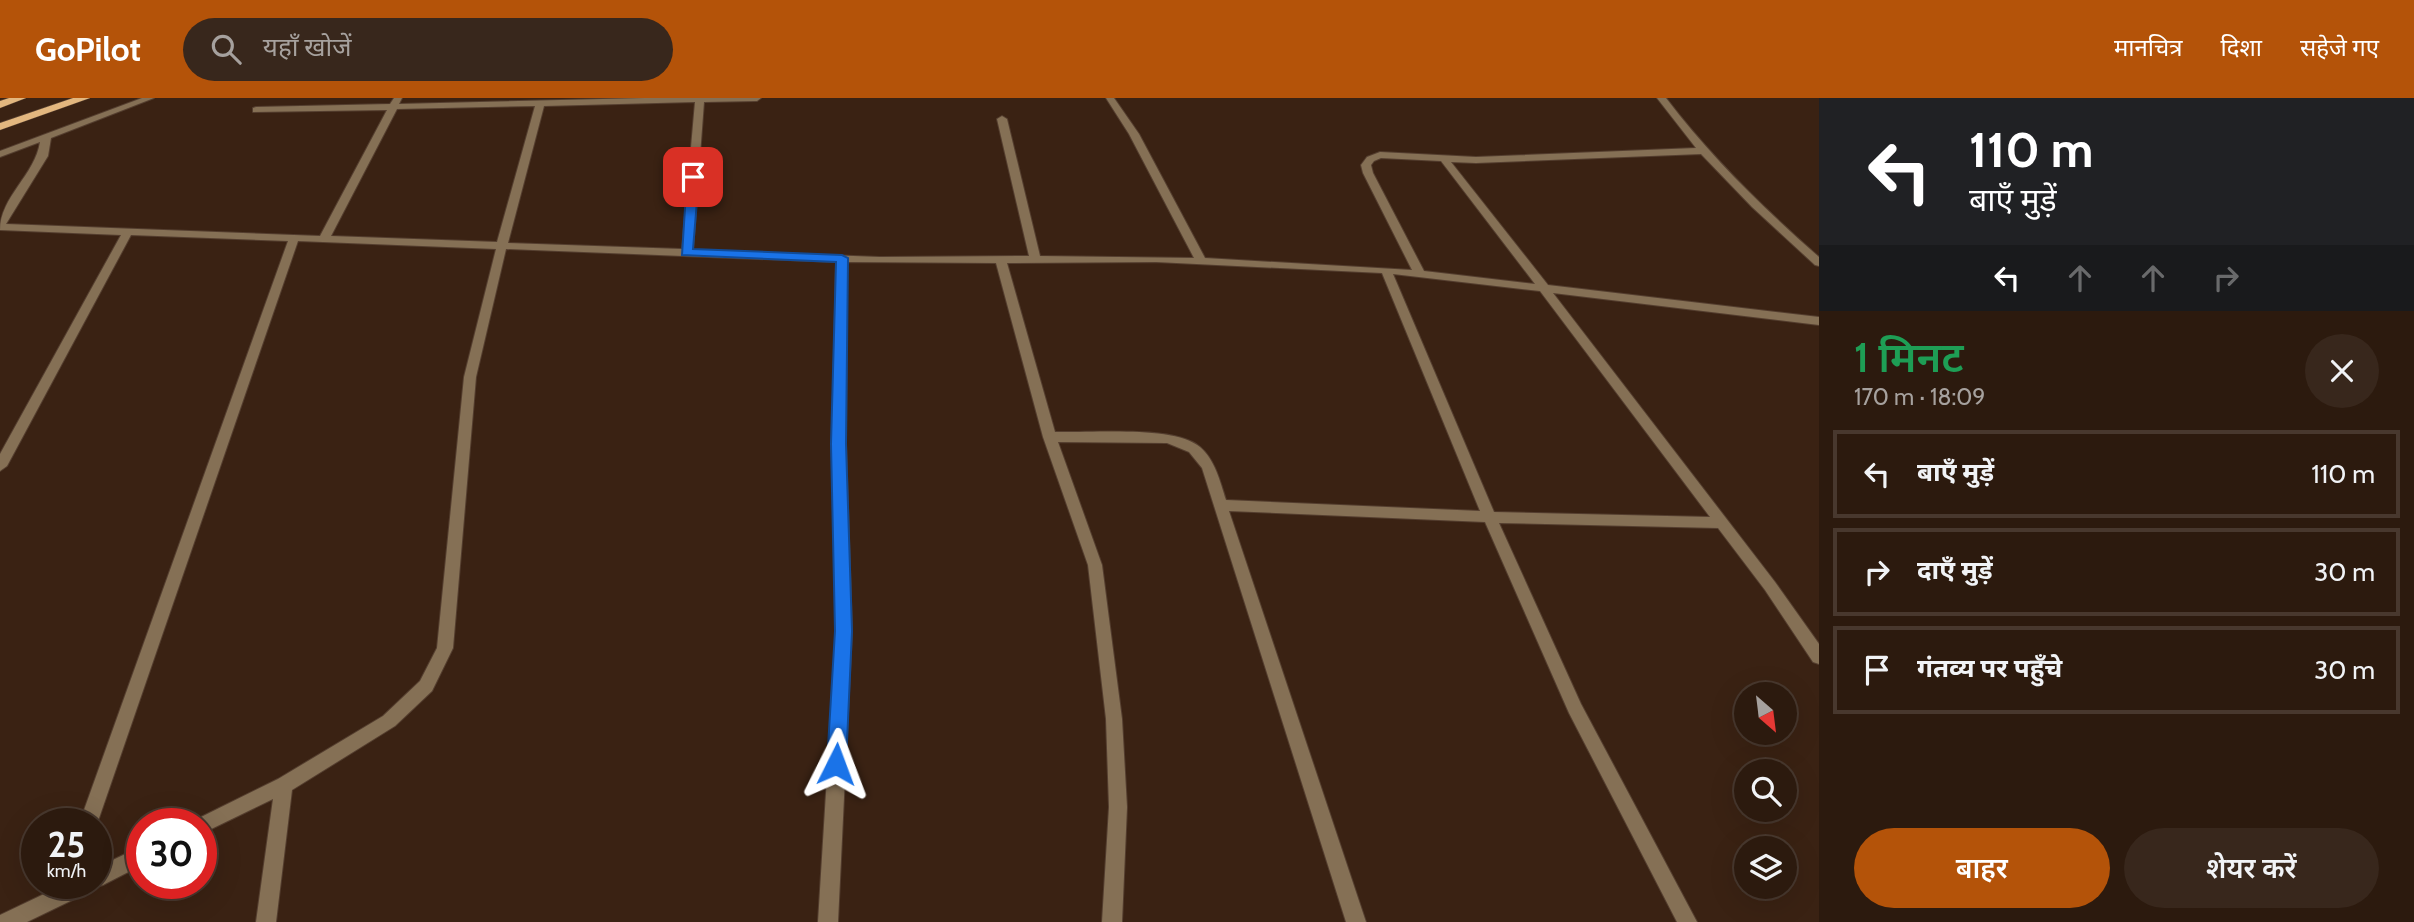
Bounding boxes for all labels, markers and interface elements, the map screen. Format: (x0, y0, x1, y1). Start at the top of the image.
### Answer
search box (183, 18, 673, 81)
text: GoPilot (35, 29, 141, 69)
icon: search (207, 30, 245, 68)
text: यहाँ खोजें (263, 31, 352, 63)
text: मानचित्र (2114, 33, 2183, 62)
text: दिशा (2221, 33, 2262, 62)
text: सहेजे गए (2300, 33, 2379, 62)
text: 110 m (1969, 120, 2093, 179)
icon: left (1854, 126, 1945, 217)
pin (663, 147, 723, 207)
icon: arrive (674, 158, 712, 196)
text: बाएँ मुड़ें (1969, 180, 2057, 219)
icon: left (1988, 259, 2026, 297)
icon: ahead (2061, 259, 2099, 297)
icon: ahead (2134, 259, 2172, 297)
icon: right (2207, 259, 2245, 297)
text: 1 मिनट (1854, 331, 1964, 383)
button: close (2305, 334, 2379, 408)
text: 170 m · 18:09 (1854, 383, 1985, 411)
icon: left (1858, 455, 1896, 493)
text: बाएँ मुड़ें (1917, 456, 1994, 488)
text: 110 m (2311, 458, 2375, 490)
icon: right (1858, 553, 1896, 591)
text: दाएँ मुड़ें (1917, 554, 1993, 586)
text: 30 m (2314, 556, 2375, 588)
icon: arrive (1858, 651, 1896, 689)
text: गंतव्य पर पहुँचे (1917, 652, 2062, 684)
text: 30 m (2314, 654, 2375, 686)
north arrow (1734, 682, 1797, 746)
map controls (1734, 682, 1797, 899)
position arrow (799, 727, 873, 801)
button: search (1734, 759, 1797, 822)
speed limit sign: 30 (126, 808, 217, 899)
text: 25 (48, 823, 85, 866)
button: बाहर (1854, 828, 2110, 908)
button: शेयर करें (2124, 828, 2379, 908)
button: layers (1734, 836, 1797, 899)
text: km/h (47, 860, 86, 882)

